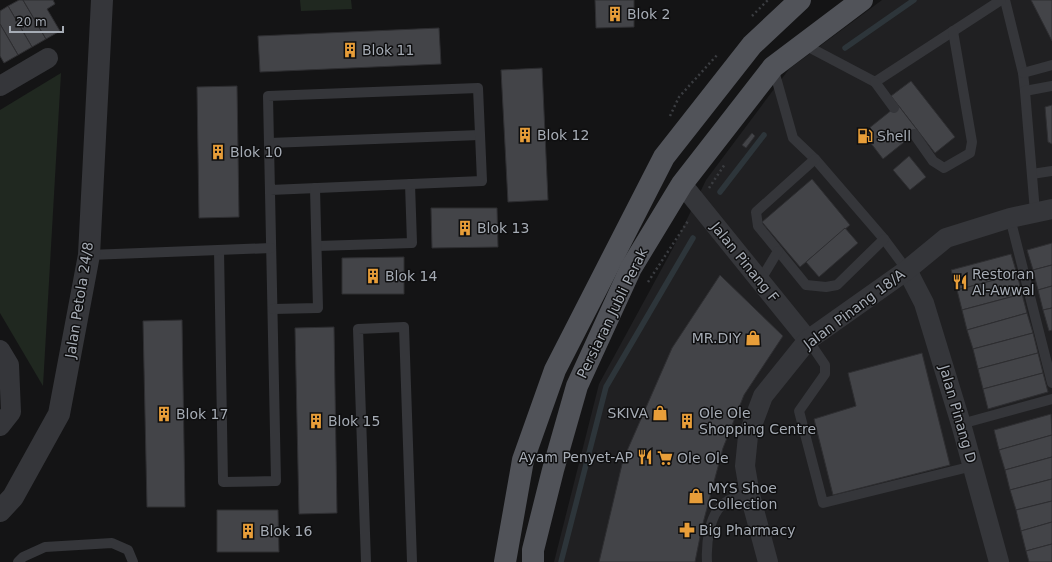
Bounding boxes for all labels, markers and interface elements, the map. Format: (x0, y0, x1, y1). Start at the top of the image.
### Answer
building icon: Blok 2 (606, 5, 624, 23)
place label: Blok 2 (627, 6, 671, 22)
scale bar (10, 8, 63, 34)
text: 20 m (16, 15, 47, 29)
building icon: Blok 11 (341, 41, 359, 59)
place label: Blok 11 (362, 42, 414, 58)
building icon: Blok 12 (516, 126, 534, 144)
place label: Blok 12 (537, 127, 589, 143)
fuel station icon: Shell (856, 127, 874, 145)
place label: Shell (877, 128, 911, 144)
building icon: Blok 10 (209, 143, 227, 161)
place label: Blok 10 (230, 144, 282, 160)
street label: Jalan Pinang F (707, 218, 782, 305)
building icon: Blok 13 (456, 219, 474, 237)
place label: Blok 13 (477, 220, 529, 236)
street label: Jalan Petola 24/8 (62, 241, 96, 360)
street label: Persiaran Jubli Perak (573, 244, 651, 381)
street label: Jalan Pinang 18/A (800, 266, 908, 353)
place label: Restoran Al-Awwal (972, 266, 1035, 298)
building icon: Blok 14 (364, 267, 382, 285)
place label: Blok 14 (385, 268, 438, 284)
restaurant icon: Restoran Al-Awwal (951, 273, 969, 291)
shop icon: MR.DIY (744, 329, 762, 347)
place label: MR.DIY (692, 330, 741, 346)
street label: Jalan Pinang D (936, 362, 980, 465)
shop icon: SKIVA (651, 404, 669, 422)
building icon: Blok 17 (155, 405, 173, 423)
place label: SKIVA (608, 405, 648, 421)
place label: Ole Ole Shopping Centre (699, 405, 816, 437)
place label: Blok 17 (176, 406, 228, 422)
building icon: Blok 15 (307, 412, 325, 430)
building icon: Ole Ole Shopping Centre (678, 412, 696, 430)
place label: Blok 15 (328, 413, 380, 429)
restaurant icon: Ayam Penyet-AP (636, 448, 654, 466)
place label: Ayam Penyet-AP (519, 449, 633, 465)
supermarket icon: Ole Ole (656, 449, 674, 467)
place label: Ole Ole (677, 450, 729, 466)
place label: MYS Shoe Collection (708, 480, 777, 512)
shop icon: MYS Shoe Collection (687, 487, 705, 505)
pharmacy icon: Big Pharmacy (678, 521, 696, 539)
building icon: Blok 16 (239, 522, 257, 540)
place label: Big Pharmacy (699, 522, 795, 538)
place label: Blok 16 (260, 523, 313, 539)

